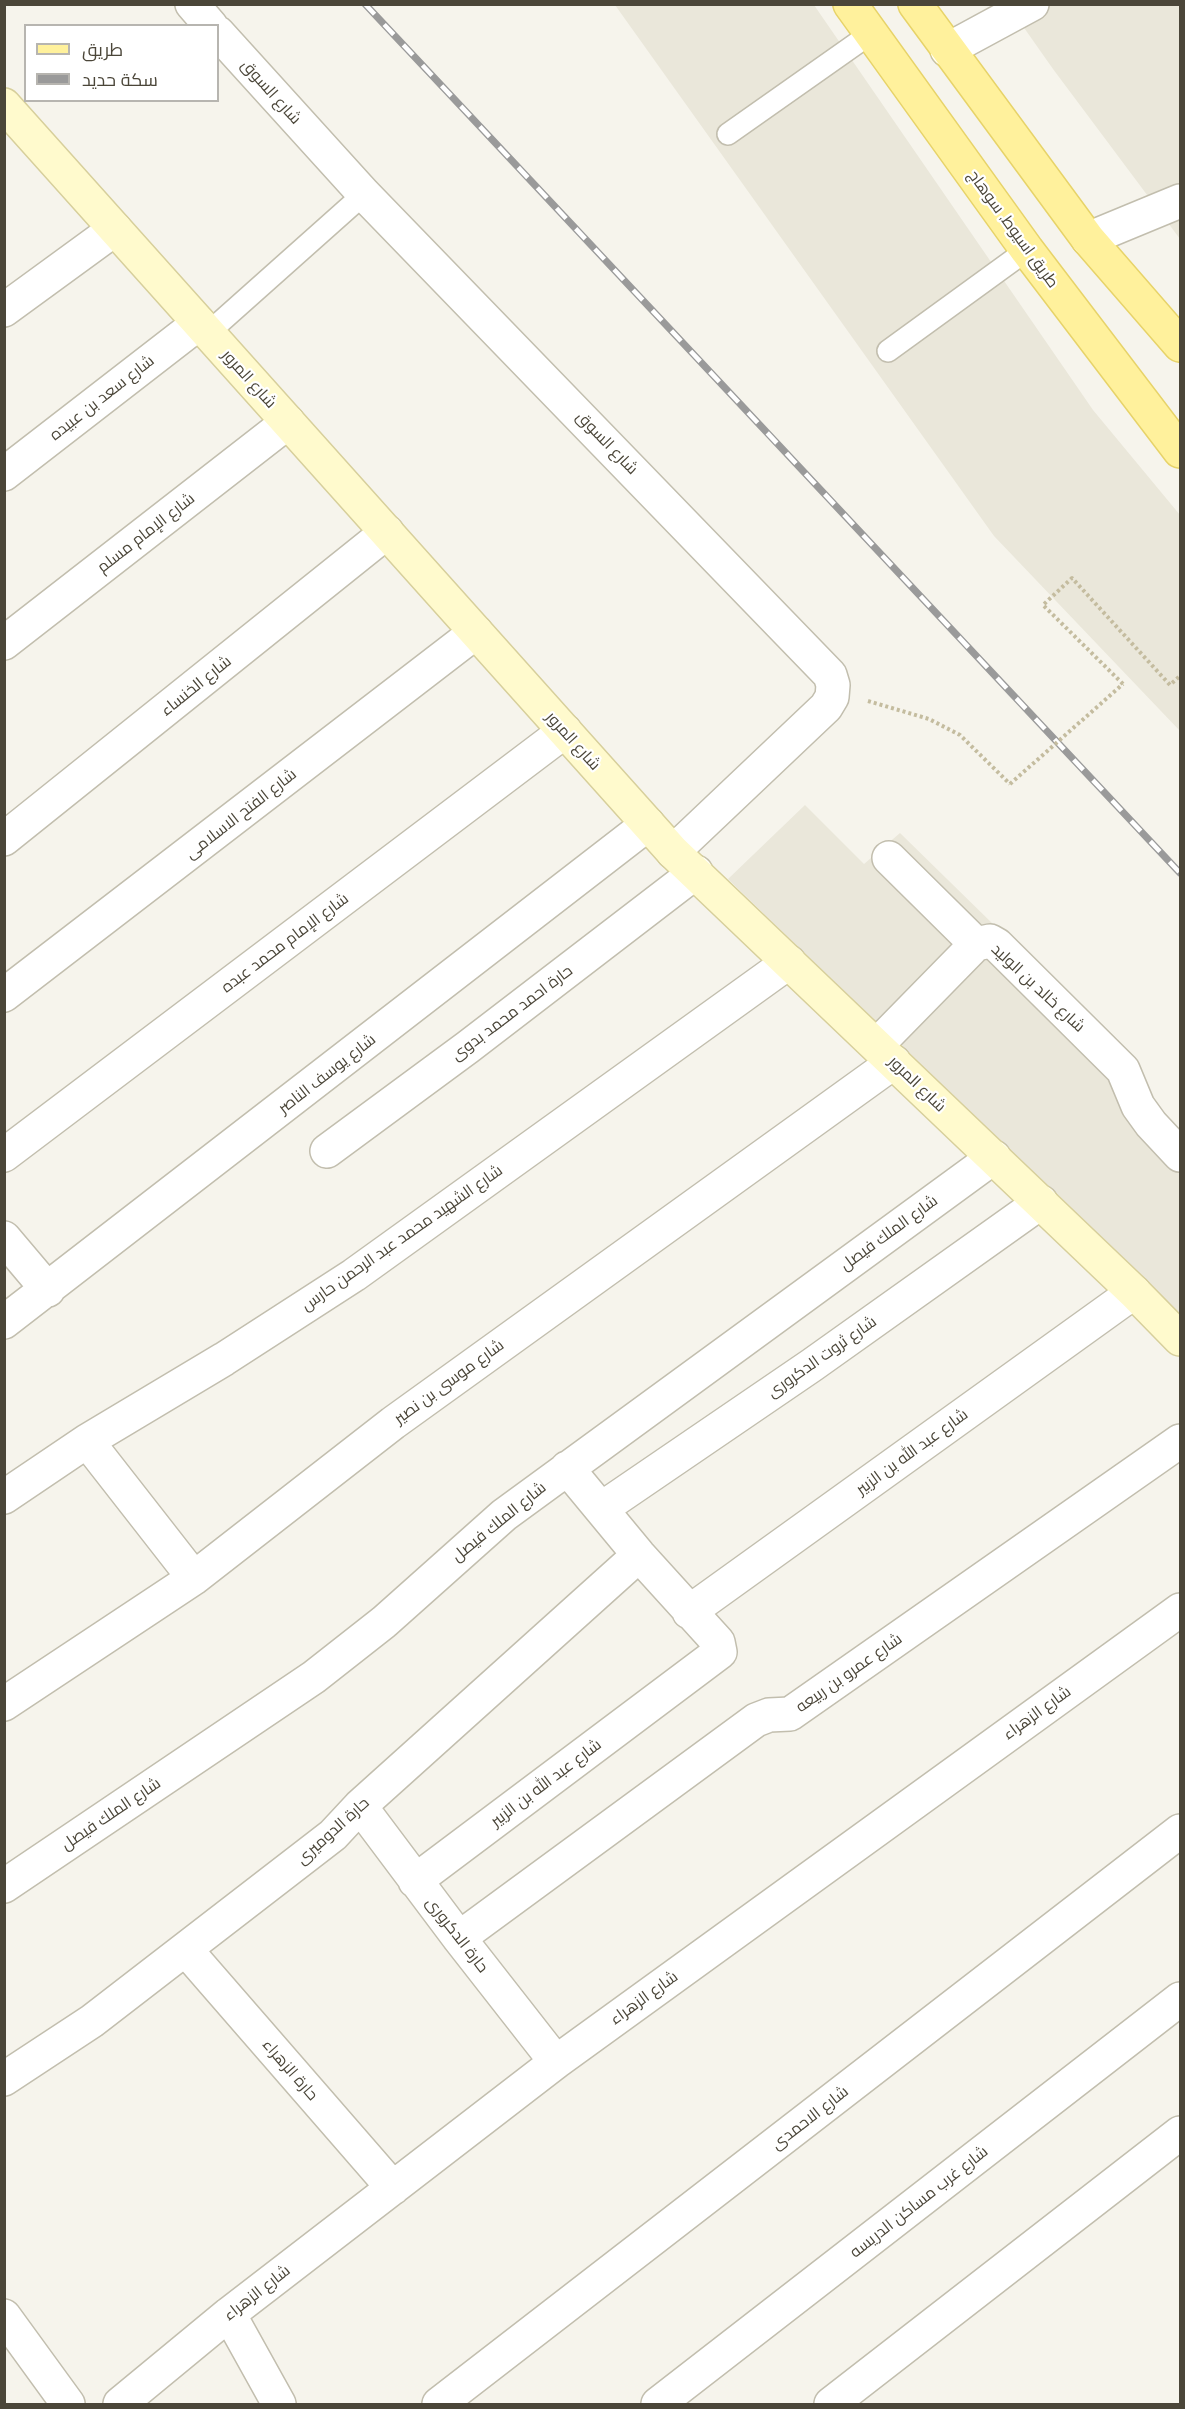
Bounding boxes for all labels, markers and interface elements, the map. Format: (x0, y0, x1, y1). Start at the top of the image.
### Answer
legend (24, 24, 219, 102)
text: طريق (82, 39, 123, 60)
street label: شارع السوق (237, 56, 305, 128)
text: سكة حديد (82, 69, 158, 90)
street label: طريق اسيوط, سوهاج (964, 166, 1062, 292)
street label: شارع المرور (218, 346, 280, 412)
street label: شارع سعد بن عبيده (46, 351, 158, 445)
street label: شارع السوق (572, 407, 642, 479)
street label: شارع الإمام مسلم (93, 489, 199, 577)
street label: شارع الخنساء (157, 652, 235, 720)
street label: شارع المرور (542, 708, 604, 774)
street label: شارع الفتح الاسلامى (182, 765, 300, 863)
street label: شارع الإمام محمد عبده (218, 889, 352, 997)
street label: شارع خالد بن الوليد (987, 940, 1089, 1036)
street label: حارة احمد محمد بدوى (447, 961, 577, 1065)
street label: شارع يوسف الناصر (274, 1030, 380, 1118)
street label: شارع المرور (884, 1052, 950, 1116)
street label: شارع الشهيد محمد عبد الرحمن حارس (298, 1161, 506, 1315)
street label: شارع الملك فيصل (836, 1191, 942, 1275)
street label: شارع ثروت الدكرورى (764, 1312, 880, 1402)
street label: شارع موسى بن نصير (390, 1336, 508, 1428)
street label: شارع عبد الله بن الزبير (852, 1405, 972, 1499)
street label: شارع الملك فيصل (448, 1478, 550, 1566)
street label: شارع عمرو بن ربيعه (792, 1629, 906, 1717)
street label: شارع الزهراء (999, 1682, 1075, 1744)
street label: شارع عبد الله بن الزبير (487, 1735, 605, 1831)
street label: شارع الملك فيصل (58, 1774, 164, 1854)
street label: حارة الدوميرى (293, 1793, 373, 1869)
street label: حارة الدكرورى (422, 1893, 492, 1977)
street label: شارع الزهراء (606, 1967, 682, 2029)
street label: حارة الزهراء (258, 2035, 322, 2105)
street label: شارع الاحمدى (768, 2082, 852, 2154)
street label: شارع غرب مساكن الدريسه (846, 2142, 992, 2262)
street label: شارع الزهراء (220, 2261, 294, 2325)

